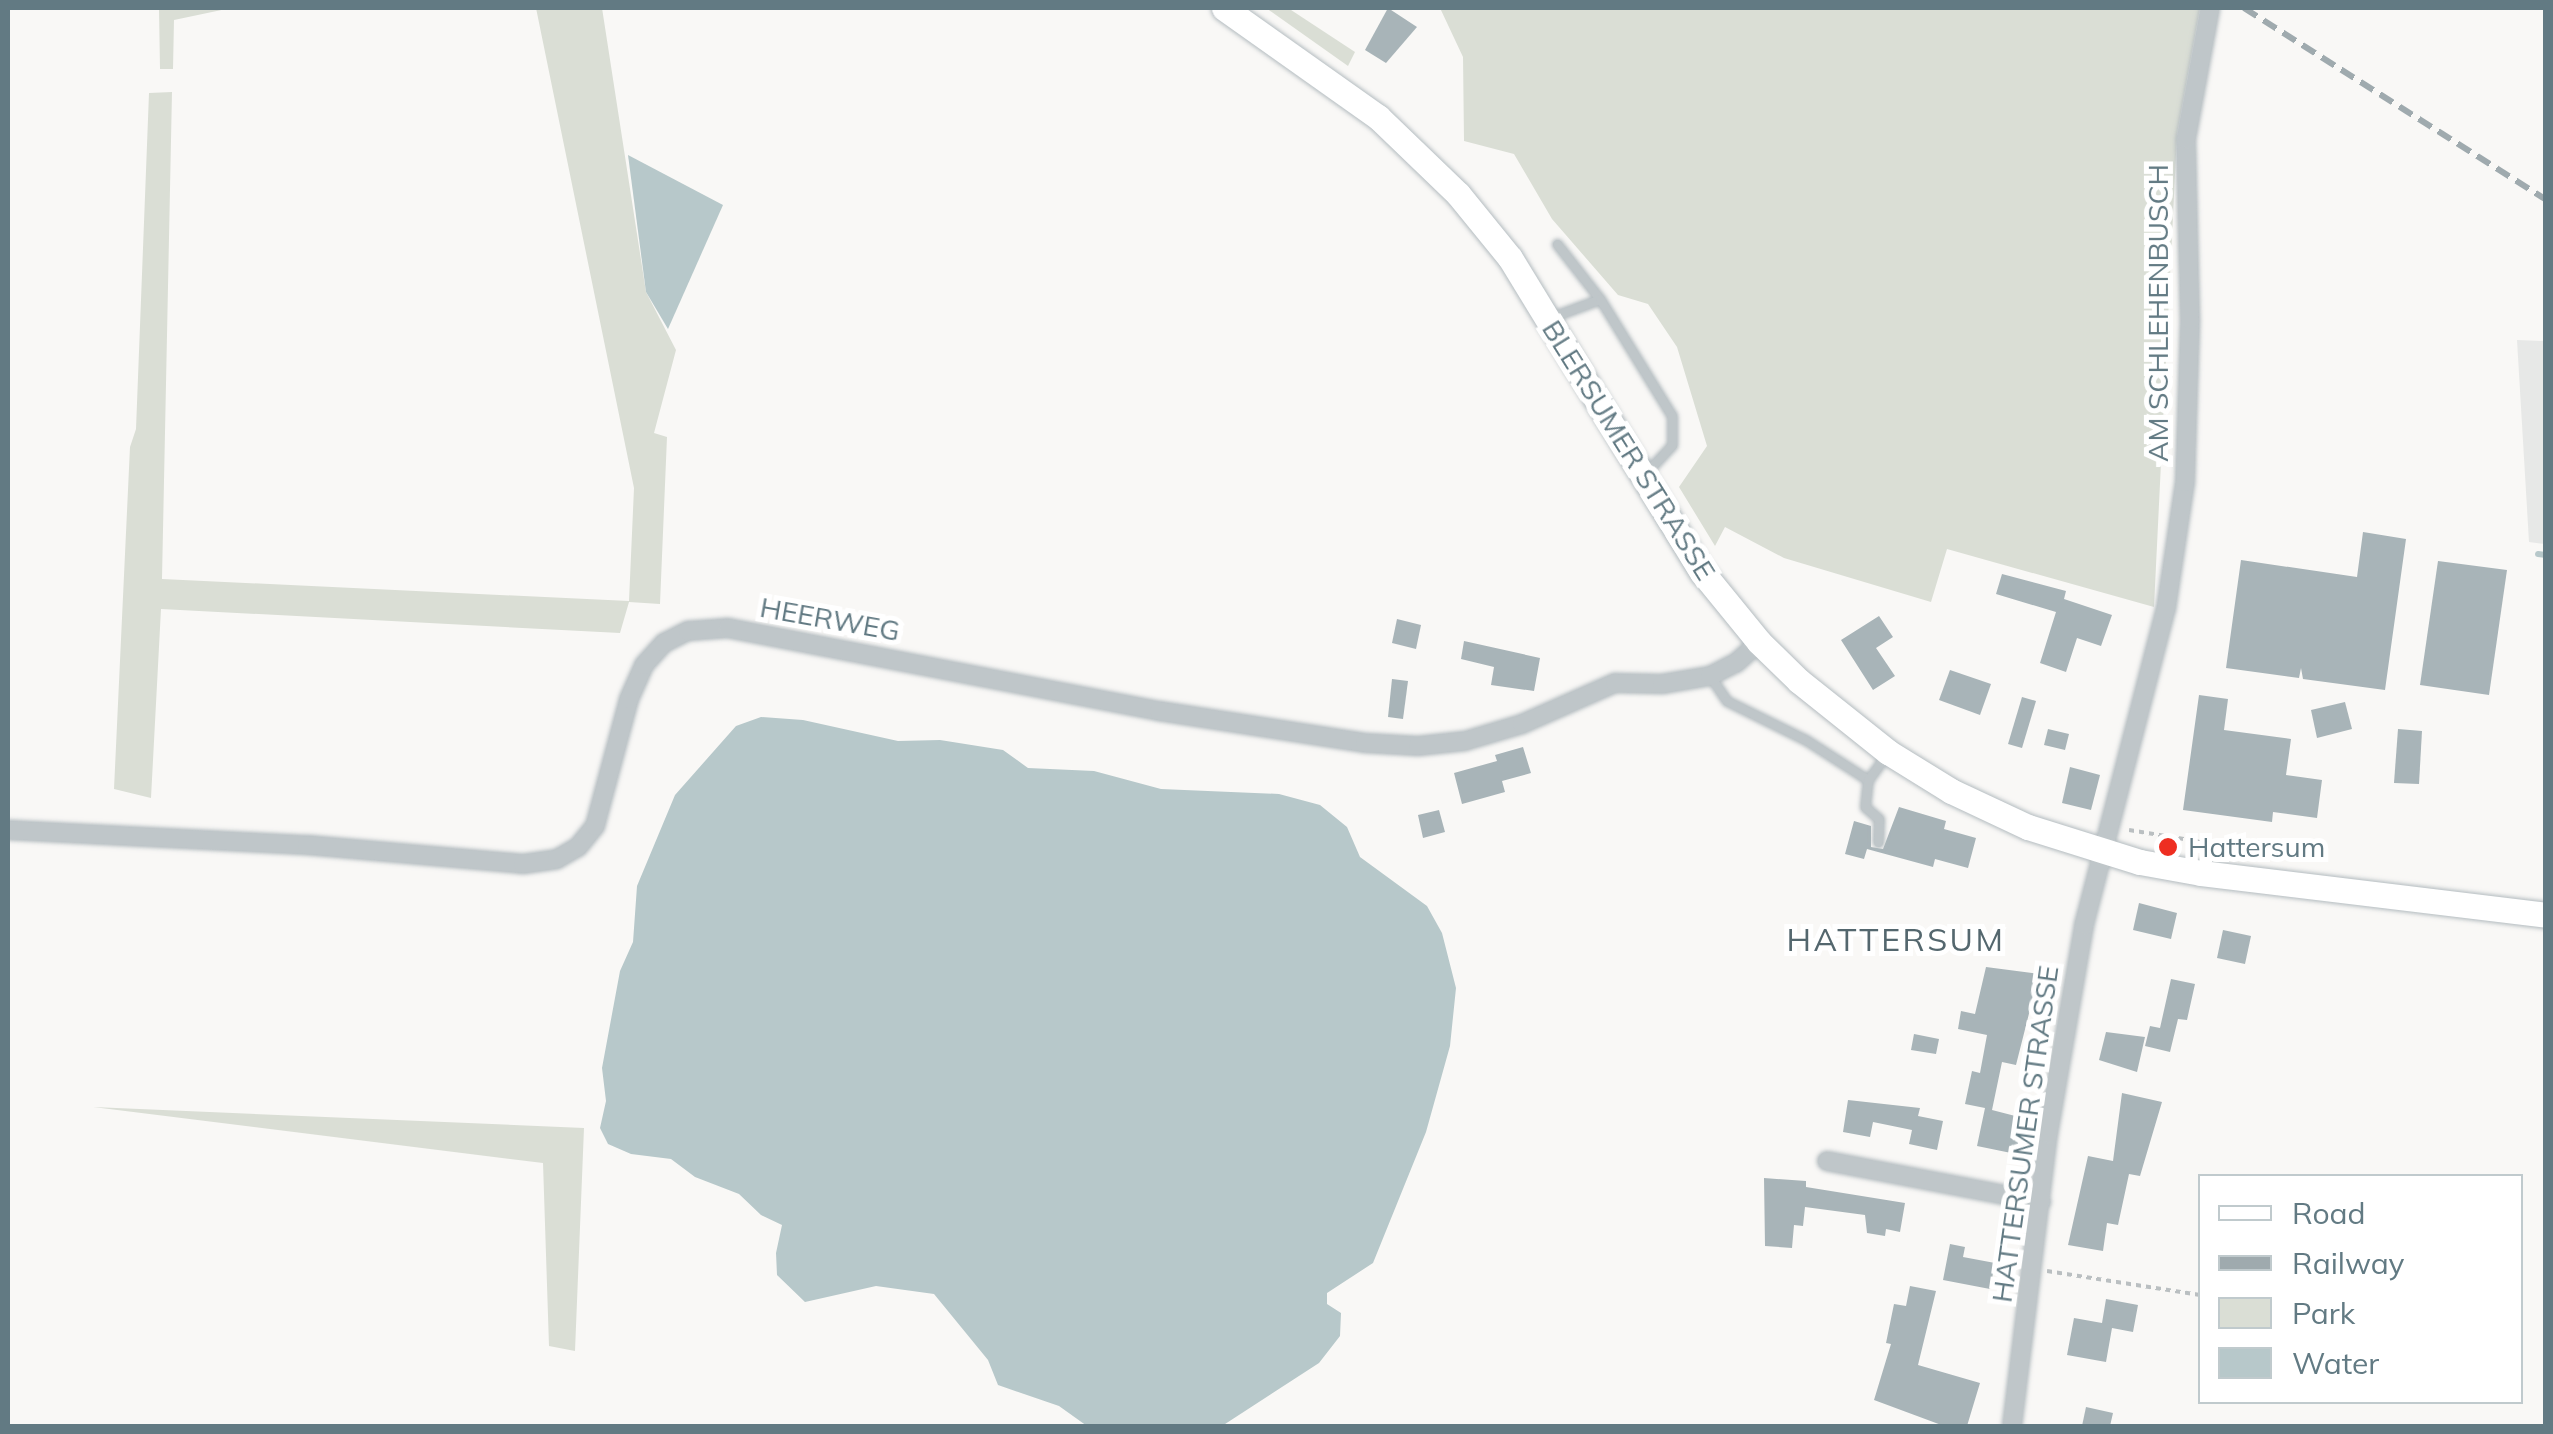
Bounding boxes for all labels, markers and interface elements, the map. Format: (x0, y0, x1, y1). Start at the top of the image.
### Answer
street label: AM SCHLEHENBUSCH (2141, 164, 2175, 462)
street label: BLERSUMER STRASSE (1535, 314, 1723, 586)
street label: HEERWEG (757, 590, 903, 648)
place label: Hattersum (2188, 830, 2325, 864)
marker: Hattersum (2157, 836, 2179, 858)
district label: HATTERSUM (1787, 920, 2005, 958)
street label: HATTERSUMER STRASSE (1985, 963, 2065, 1305)
legend (2198, 1174, 2523, 1404)
text: Road (2292, 1194, 2366, 1232)
text: Railway (2292, 1244, 2405, 1282)
text: Park (2292, 1294, 2355, 1332)
text: Water (2292, 1344, 2379, 1382)

